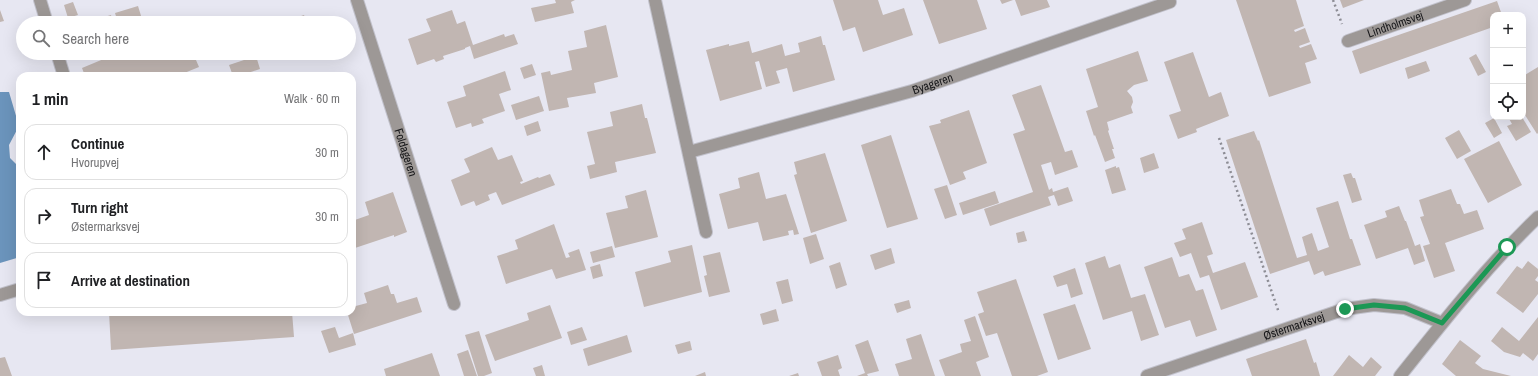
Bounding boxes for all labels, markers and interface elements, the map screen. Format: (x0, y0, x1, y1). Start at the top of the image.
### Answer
street label: Lindholmsvej (1365, 7, 1425, 42)
map controls (1490, 12, 1526, 120)
button: + (1490, 12, 1526, 48)
search box (16, 16, 356, 60)
icon: search (30, 27, 52, 49)
text: Search here (62, 28, 129, 49)
button: − (1490, 48, 1526, 84)
street label: Byageren (910, 69, 955, 98)
button: locate (1490, 84, 1526, 120)
text: 1 min (32, 87, 68, 110)
text: Walk · 60 m (284, 90, 340, 107)
street label: Foldageren (391, 126, 421, 178)
text: Continue (71, 133, 124, 154)
icon: ahead (33, 141, 55, 163)
text: 30 m (315, 144, 339, 161)
text: Hvorupvej (71, 154, 119, 171)
text: Turn right (71, 197, 128, 218)
icon: right (33, 205, 55, 227)
text: 30 m (315, 208, 339, 225)
text: Østermarksvej (71, 218, 140, 235)
route start (1498, 238, 1516, 256)
icon: arrive (33, 269, 55, 291)
text: Arrive at destination (71, 270, 190, 291)
route end (1336, 300, 1354, 318)
street label: Østermarksvej (1261, 309, 1326, 344)

